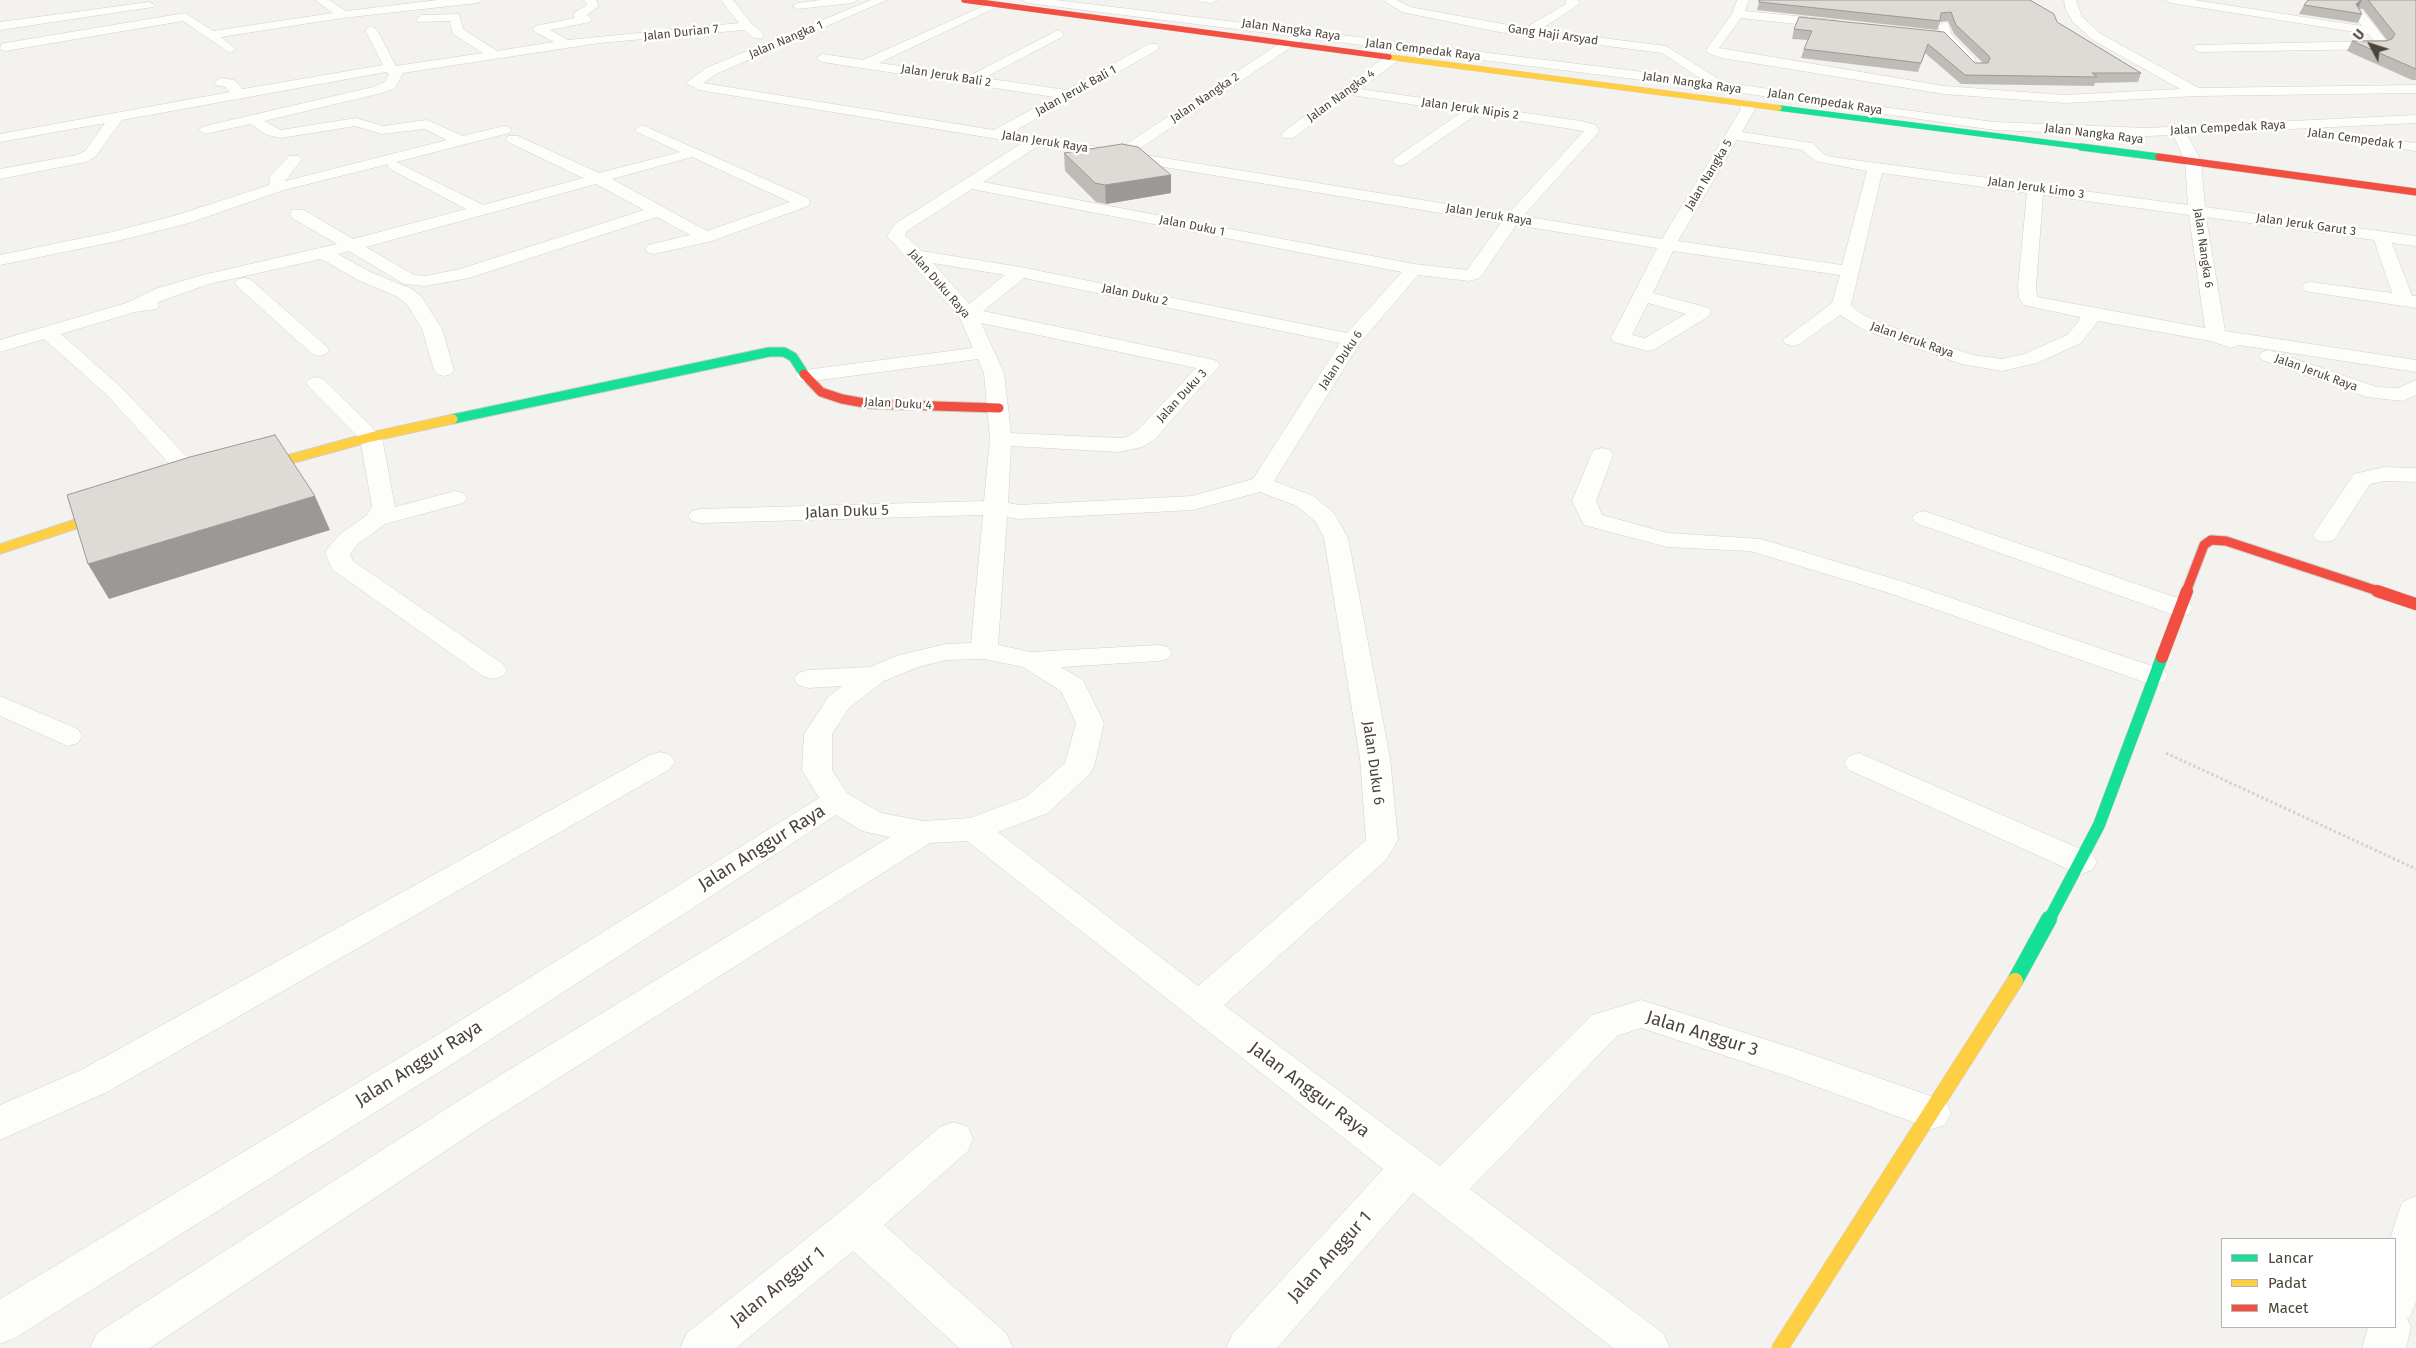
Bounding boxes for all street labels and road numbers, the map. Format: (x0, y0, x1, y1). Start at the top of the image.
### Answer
street label: Jalan Nangka Raya (1241, 16, 1341, 44)
street label: Jalan Nangka 1 (747, 18, 825, 62)
street label: Jalan Durian 7 (643, 22, 719, 44)
street label: Gang Haji Arsyad (1507, 22, 1599, 48)
street label: Jalan Cempedak Raya (1365, 36, 1481, 64)
street label: Jalan Jeruk Bali 2 (900, 62, 992, 90)
street label: Jalan Jeruk Bali 1 (1033, 63, 1119, 119)
street label: Jalan Nangka 4 (1304, 67, 1378, 125)
street label: Jalan Nangka Raya (1642, 69, 1742, 97)
street label: Jalan Nangka 2 (1168, 70, 1242, 126)
street label: Jalan Cempedak Raya (1767, 86, 1883, 118)
street label: Jalan Jeruk Nipis 2 (1420, 95, 1520, 123)
street label: Jalan Cempedak Raya (2170, 118, 2286, 138)
street label: Jalan Nangka Raya (2044, 121, 2144, 147)
street label: Jalan Cempedak 1 (2307, 125, 2403, 153)
street label: Jalan Jeruk Raya (1001, 128, 1089, 156)
street label: Jalan Nangka 5 (1682, 137, 1736, 213)
street label: Jalan Jeruk Limo 3 (1987, 174, 2085, 202)
street label: Jalan Jeruk Raya (1445, 201, 1533, 229)
street label: Jalan Nangka 6 (2190, 207, 2216, 289)
street label: Jalan Jeruk Garut 3 (2255, 211, 2357, 239)
street label: Jalan Duku 1 (1158, 213, 1226, 239)
street label: Jalan Duku Raya (905, 246, 973, 322)
street label: Jalan Duku 2 (1101, 281, 1169, 309)
street label: Jalan Jeruk Raya (1868, 319, 1956, 361)
street label: Jalan Duku 6 (1316, 328, 1366, 392)
street label: Jalan Jeruk Raya (2273, 351, 2359, 395)
street label: Jalan Duku 3 (1154, 367, 1210, 425)
street label: Jalan Duku 4 (864, 395, 932, 413)
street label: Jalan Duku 5 (805, 502, 889, 522)
street label: Jalan Duku 6 (1358, 720, 1388, 806)
street label: Jalan Anggur Raya (695, 800, 829, 896)
street label: Jalan Anggur 3 (1643, 1007, 1761, 1061)
street label: Jalan Anggur Raya (352, 1016, 486, 1112)
street label: Jalan Anggur Raya (1244, 1038, 1374, 1142)
street label: Jalan Anggur 1 (1284, 1207, 1376, 1307)
street label: Jalan Anggur 1 (727, 1242, 829, 1332)

